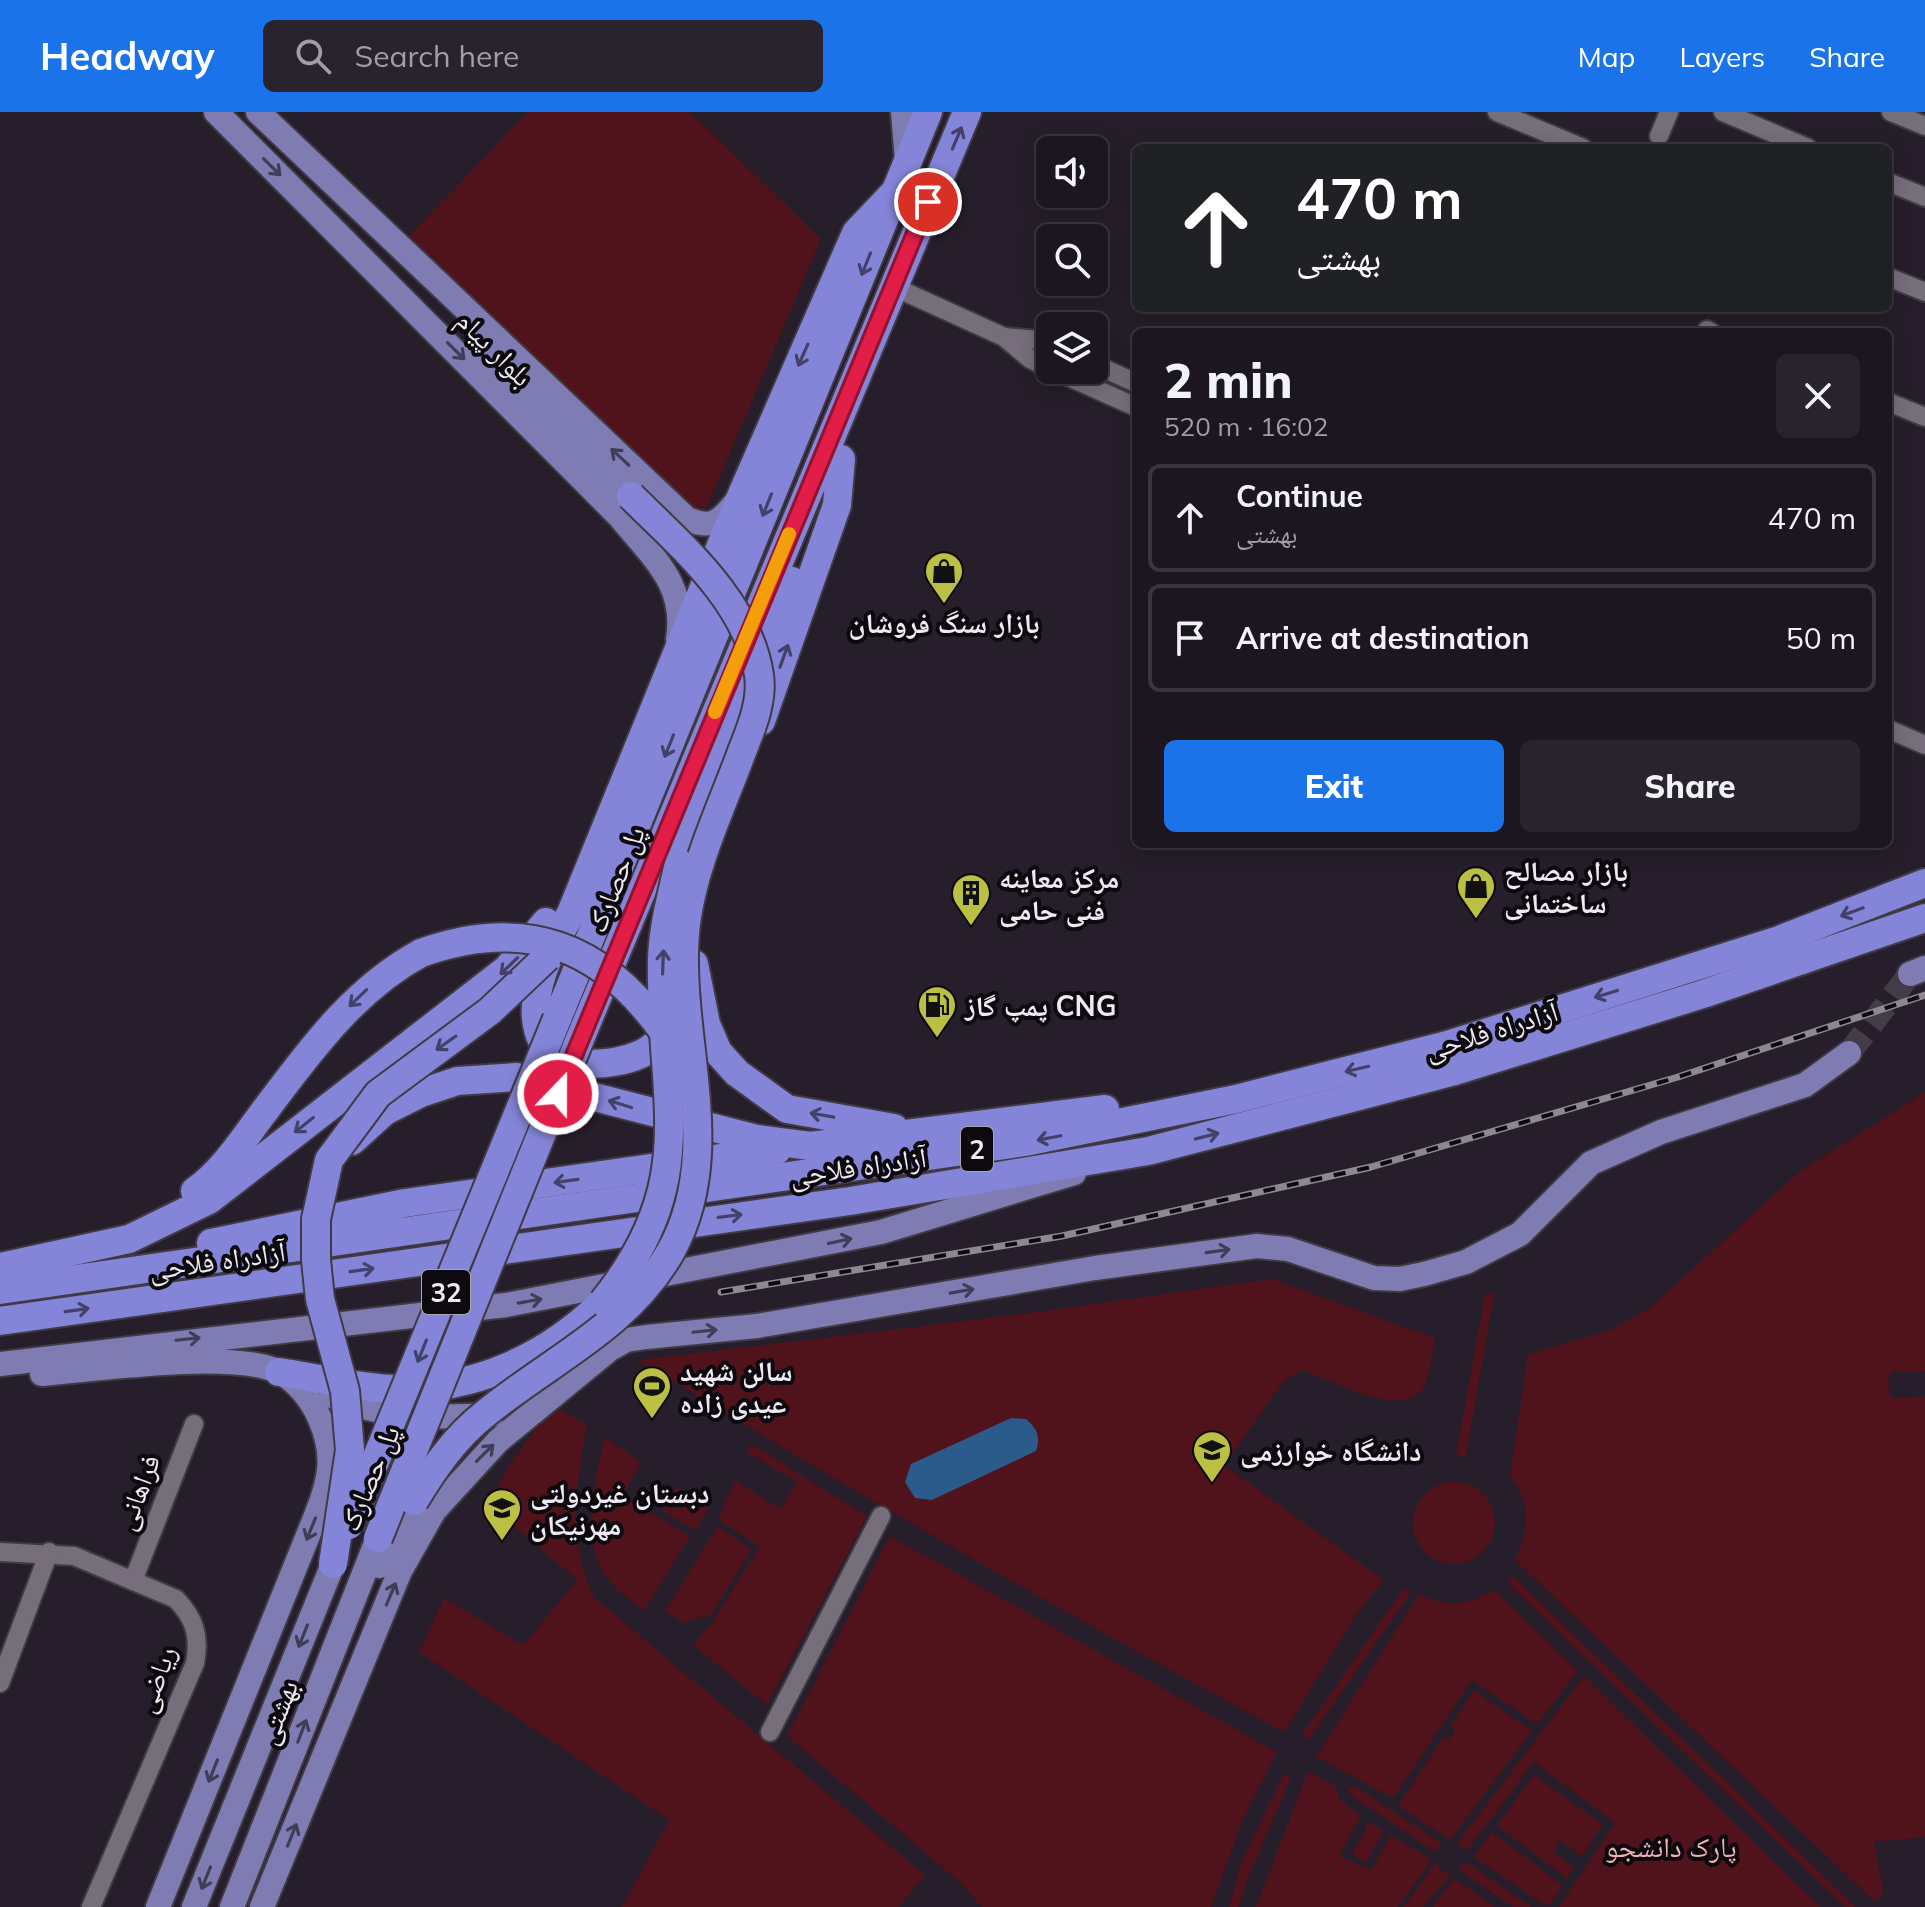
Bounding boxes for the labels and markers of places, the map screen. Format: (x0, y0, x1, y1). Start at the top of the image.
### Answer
pin (894, 168, 962, 236)
shop icon: بازار سنگ فروشان (923, 550, 965, 605)
place label: بازار سنگ فروشان (849, 605, 1039, 640)
place label: بازار مصالح ساختمانی (1504, 853, 1628, 921)
place label: مرکز معاینه فنی حامی (999, 860, 1119, 928)
shop icon: بازار مصالح ساختمانی (1455, 865, 1497, 920)
building icon: مرکز معاینه فنی حامی (950, 872, 992, 927)
fuel station icon: پمپ گاز CNG (916, 984, 958, 1039)
place label: پمپ گاز CNG (964, 988, 1116, 1023)
place label: سالن شهید عیدی زاده (680, 1353, 793, 1420)
sports icon: سالن شهید عیدی زاده (631, 1365, 673, 1420)
school or university icon: دانشگاه خوارزمی (1191, 1429, 1233, 1484)
place label: دانشگاه خوارزمی (1240, 1433, 1422, 1469)
place label: دبستان غیردولتی مهرنیکان (530, 1475, 709, 1542)
school or university icon: دبستان غیردولتی مهرنیکان (481, 1487, 523, 1542)

